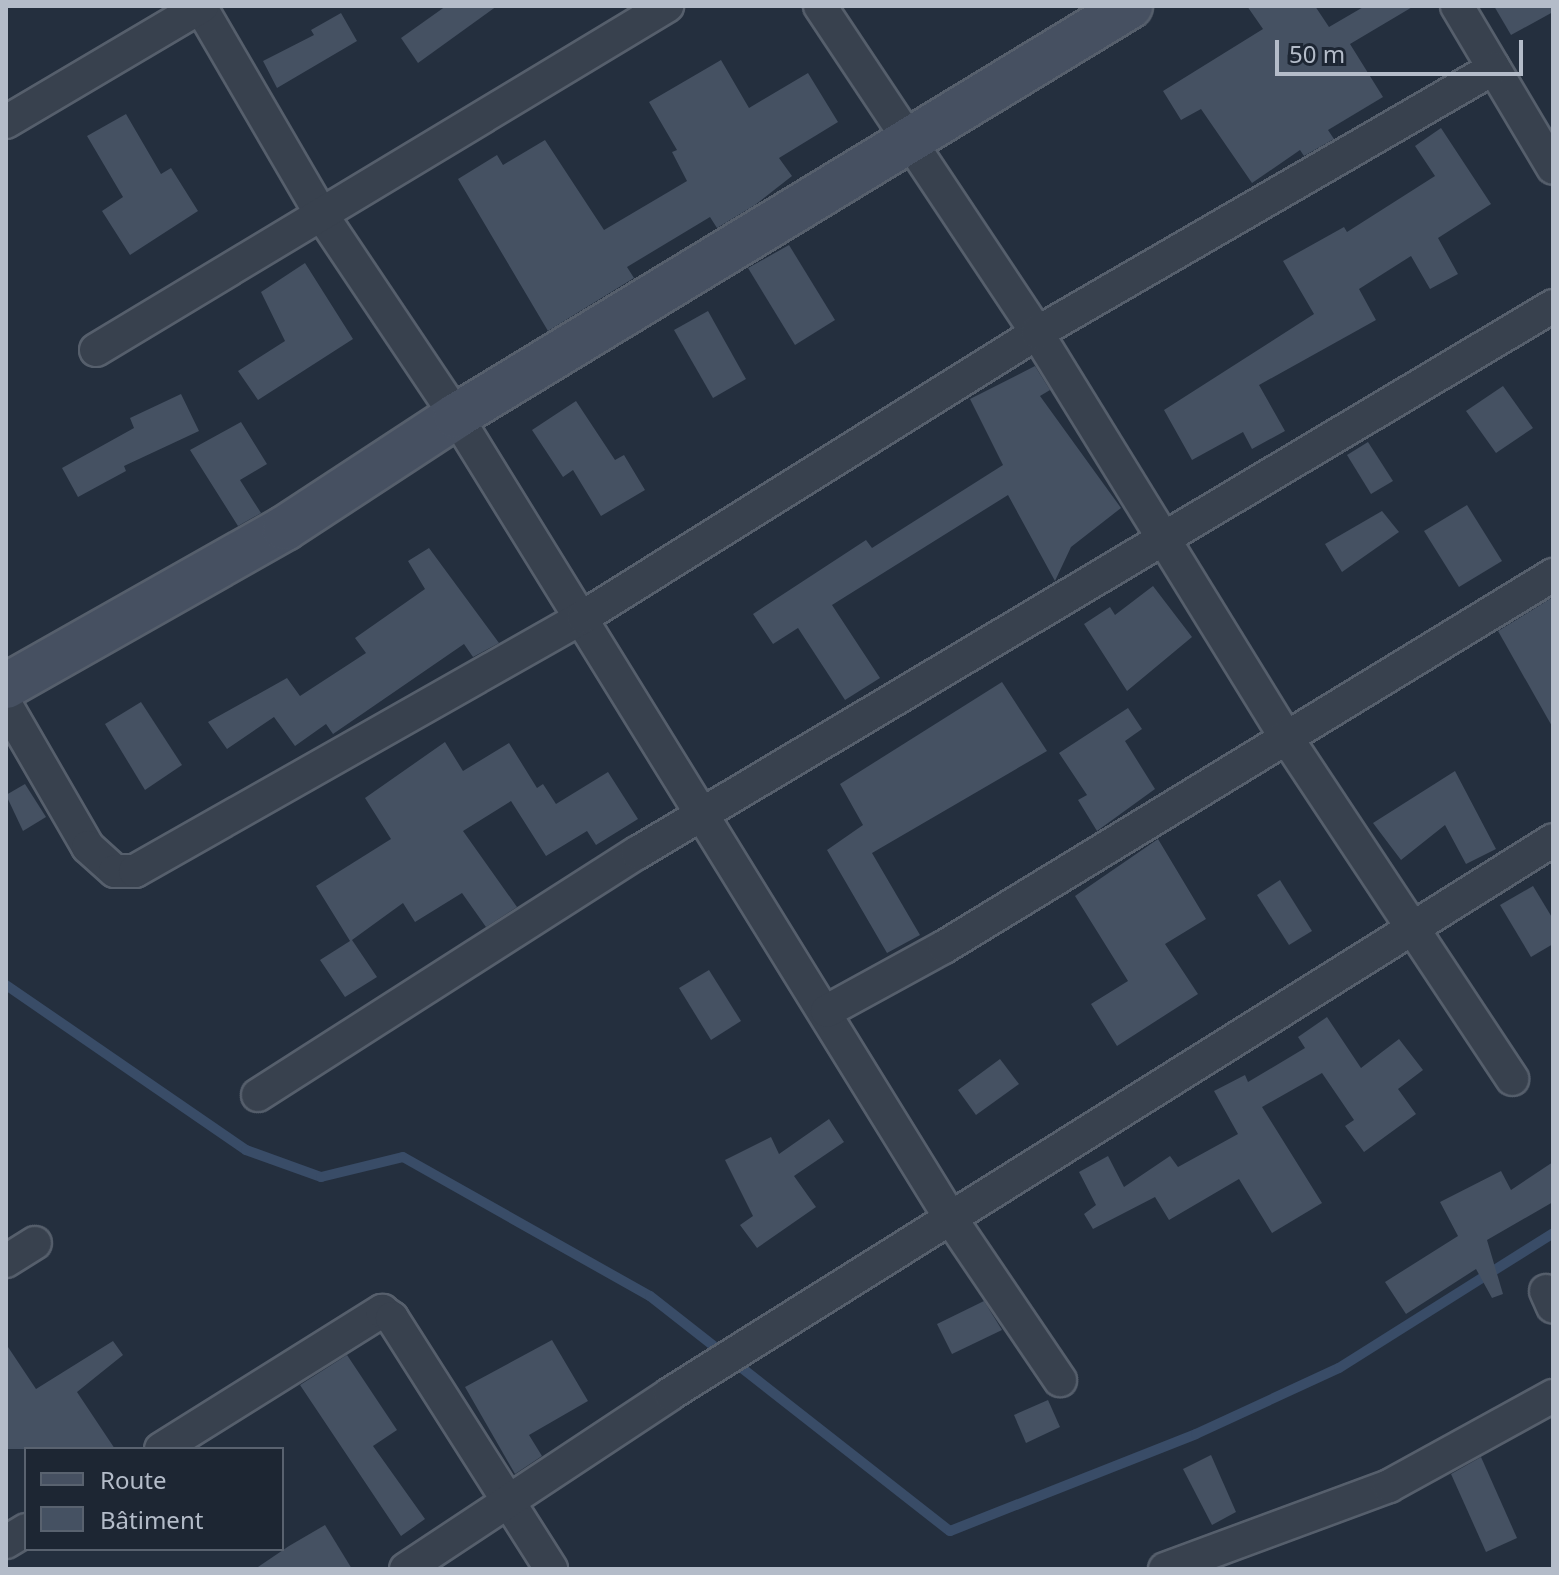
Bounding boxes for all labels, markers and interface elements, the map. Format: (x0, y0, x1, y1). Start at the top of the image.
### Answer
scale bar (1279, 24, 1527, 74)
text: 50 m (1289, 37, 1345, 70)
legend (24, 1447, 284, 1551)
text: Route (100, 1463, 166, 1496)
text: Bâtiment (100, 1503, 203, 1536)

